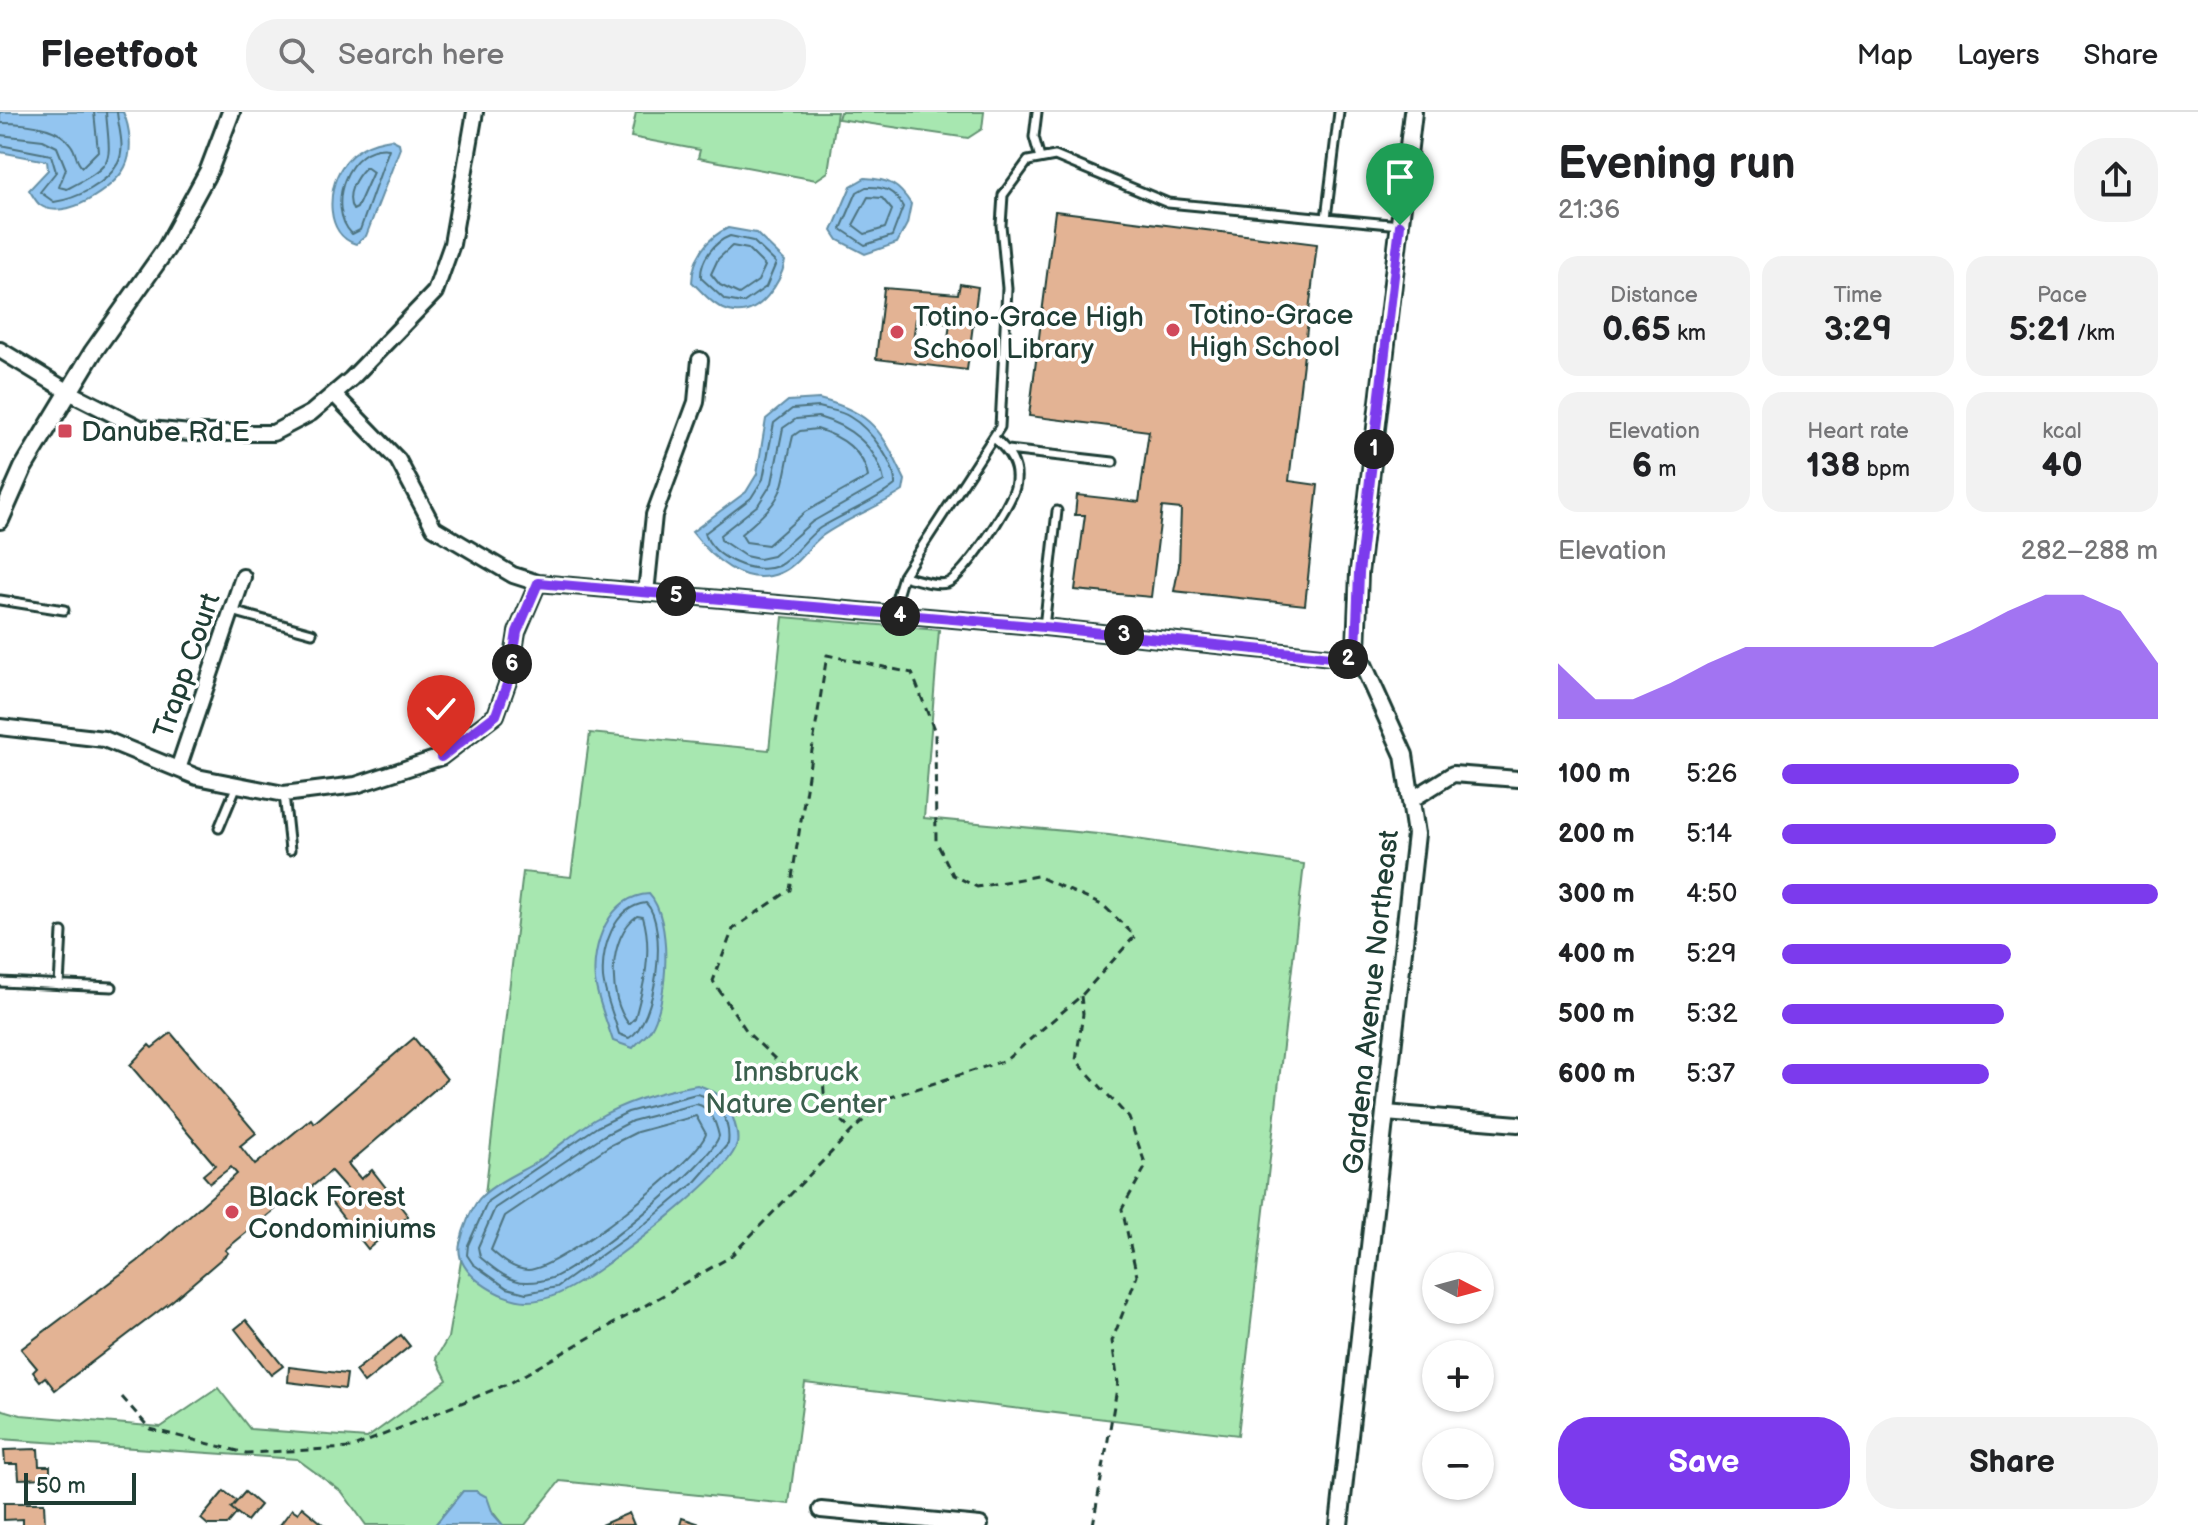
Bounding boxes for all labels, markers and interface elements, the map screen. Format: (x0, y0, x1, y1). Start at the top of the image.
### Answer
search box (246, 19, 806, 91)
text: Fleetfoot (40, 33, 198, 78)
icon: search (274, 33, 318, 77)
text: Search here (338, 37, 504, 73)
text: Map (1857, 39, 1913, 72)
text: Layers (1957, 39, 2040, 72)
text: Share (2084, 39, 2158, 72)
text: Evening run (1558, 138, 1795, 191)
button: share (2074, 138, 2158, 222)
pin (1366, 143, 1434, 225)
icon: arrive (1378, 155, 1422, 199)
text: 21:36 (1558, 195, 1620, 226)
text: Distance (1610, 282, 1698, 309)
text: Time (1834, 282, 1882, 309)
text: Pace (2037, 282, 2087, 309)
place label: Totino-Grace High School (1189, 299, 1353, 364)
place label: Totino-Grace High School Library (913, 301, 1144, 366)
text: 0.65 (1602, 309, 1671, 350)
text: 3:29 (1824, 309, 1892, 350)
text: 5:21 (2009, 309, 2070, 350)
text: km (1671, 320, 1706, 347)
text: /km (2070, 320, 2115, 347)
marker: Totino-Grace High School (1164, 321, 1182, 339)
marker: Totino-Grace High School Library (888, 323, 906, 341)
place label: Danube Rd E (81, 416, 250, 449)
text: Elevation (1608, 418, 1700, 445)
text: Heart rate (1807, 418, 1909, 445)
text: kcal (2042, 418, 2082, 445)
marker: Danube Rd E (56, 422, 74, 440)
pin: 1 (1354, 429, 1394, 469)
text: 1 (1369, 435, 1379, 462)
text: 6 (1632, 445, 1652, 486)
text: 138 (1806, 445, 1861, 486)
text: 40 (2041, 445, 2083, 486)
text: m (1652, 456, 1676, 483)
text: bpm (1861, 456, 1910, 483)
text: Elevation (1558, 536, 1666, 567)
text: 282–288 m (2021, 536, 2158, 567)
pin: 5 (656, 576, 696, 616)
text: 5 (670, 582, 682, 609)
street label: Trapp Court (147, 588, 228, 742)
pin: 4 (880, 596, 920, 636)
text: 4 (894, 602, 906, 629)
pin: 3 (1104, 615, 1144, 655)
text: 3 (1118, 621, 1130, 648)
pin: 2 (1328, 639, 1368, 679)
pin: 6 (492, 644, 532, 684)
text: 2 (1341, 645, 1355, 672)
text: 6 (505, 650, 519, 677)
pin (407, 675, 475, 757)
icon: check (419, 687, 463, 731)
text: 100 m (1558, 759, 1631, 790)
text: 5:26 (1686, 759, 1737, 790)
text: 200 m (1558, 819, 1635, 850)
text: 5:14 (1686, 819, 1732, 850)
street label: Gardena Avenue Northeast (1337, 828, 1406, 1176)
text: 300 m (1558, 879, 1635, 910)
text: 4:50 (1686, 879, 1737, 910)
text: 400 m (1558, 939, 1635, 970)
text: 5:29 (1686, 939, 1737, 970)
text: 500 m (1558, 999, 1635, 1030)
text: 5:32 (1686, 999, 1737, 1030)
park label: Innsbruck Nature Center (705, 1056, 888, 1121)
text: 600 m (1558, 1059, 1635, 1090)
text: 5:37 (1686, 1059, 1735, 1090)
place label: Black Forest Condominiums (248, 1181, 436, 1246)
marker: Black Forest Condominiums (223, 1203, 241, 1221)
north arrow (1422, 1252, 1494, 1324)
map controls (1422, 1252, 1494, 1500)
button: + (1422, 1340, 1494, 1412)
button: Save (1558, 1417, 1850, 1509)
button: Share (1866, 1417, 2158, 1509)
button: − (1422, 1428, 1494, 1500)
scale bar (24, 1469, 136, 1505)
text: 50 m (36, 1473, 86, 1500)

